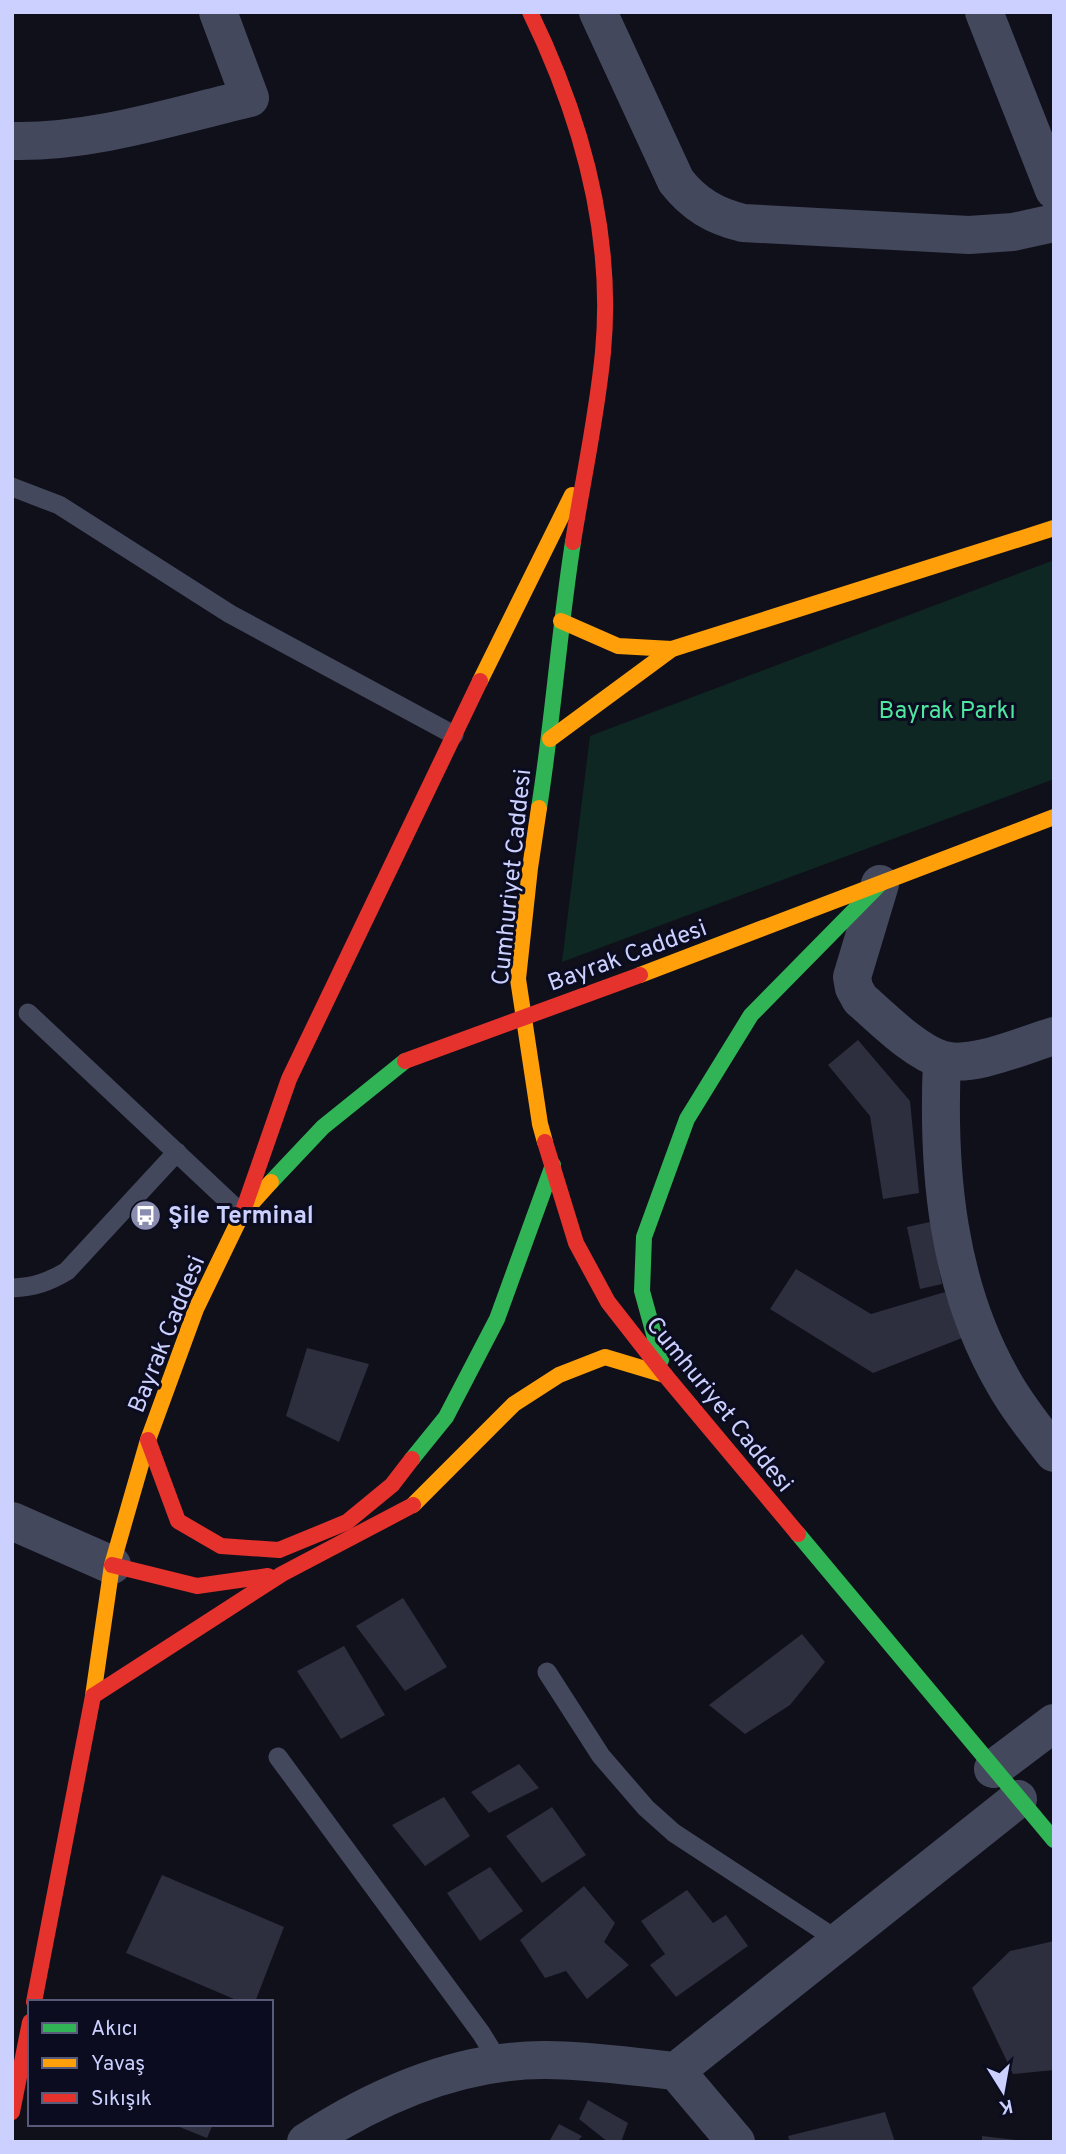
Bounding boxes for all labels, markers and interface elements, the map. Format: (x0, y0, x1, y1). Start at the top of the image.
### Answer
park label: Bayrak Parkı (878, 697, 1016, 727)
street label: Cumhuriyet Caddesi (487, 767, 539, 987)
street label: Bayrak Caddesi (544, 914, 711, 1000)
bus stop icon: Şile Terminal (128, 1198, 162, 1232)
place label: Şile Terminal (168, 1202, 314, 1232)
street label: Bayrak Caddesi (123, 1252, 213, 1418)
street label: Cumhuriyet Caddesi (638, 1311, 799, 1499)
legend (28, 2000, 273, 2126)
text: Akıcı (91, 2016, 138, 2043)
text: Yavaş (91, 2051, 145, 2078)
north arrow (968, 2056, 1038, 2126)
text: Sıkışık (91, 2086, 152, 2113)
text: K (997, 2093, 1015, 2119)

